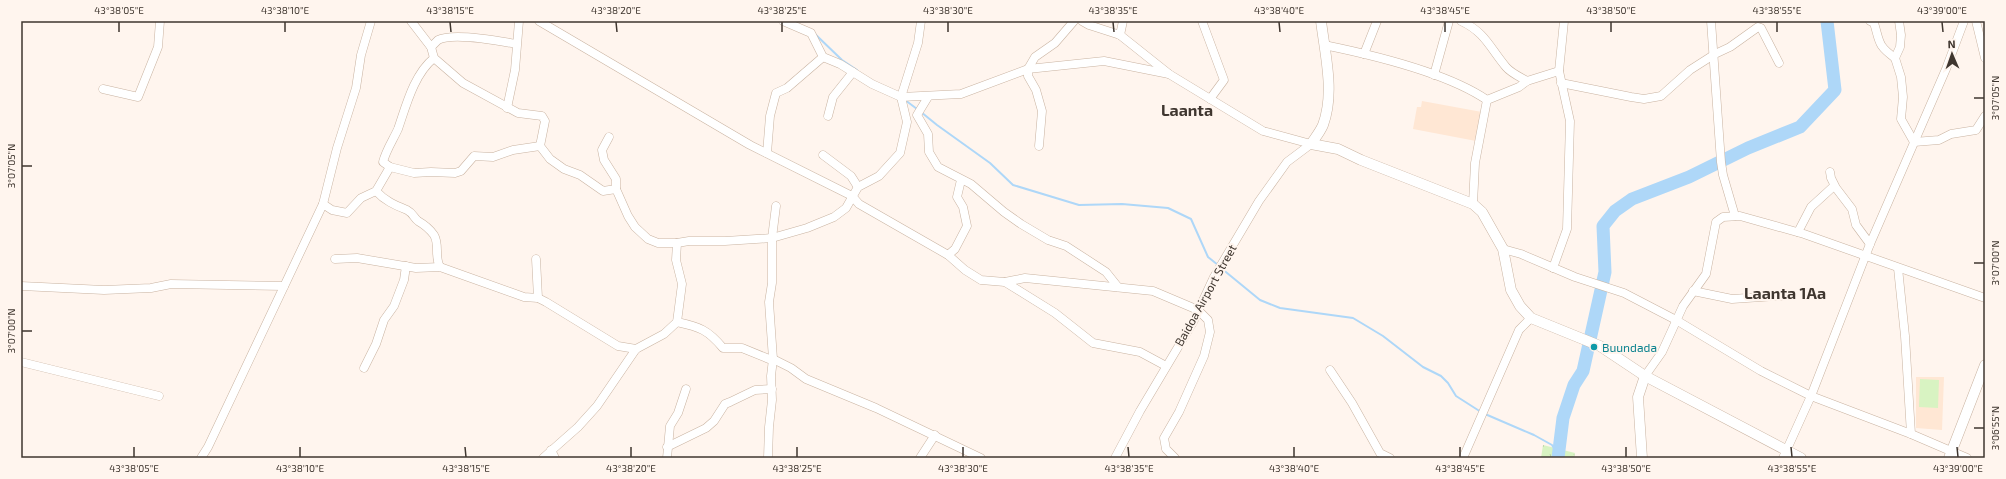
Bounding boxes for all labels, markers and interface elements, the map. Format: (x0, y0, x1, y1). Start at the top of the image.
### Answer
text: 43°38'05"E (94, 4, 144, 16)
text: 43°38'10"E (261, 4, 309, 16)
text: 43°38'15"E (426, 4, 474, 16)
text: 43°38'20"E (591, 4, 641, 16)
text: 43°38'25"E (757, 4, 807, 16)
text: 43°38'30"E (923, 4, 973, 16)
text: 43°38'35"E (1088, 4, 1138, 16)
text: 43°38'40"E (1254, 4, 1304, 16)
text: 43°38'45"E (1420, 4, 1470, 16)
text: 43°38'50"E (1586, 4, 1636, 16)
text: 43°38'55"E (1753, 4, 1802, 16)
text: 43°39'00"E (1917, 4, 1967, 16)
north arrow (1932, 34, 1972, 74)
text: N (1947, 37, 1956, 50)
text: 3°07'05"N (1989, 76, 2001, 120)
district label: Laanta (1161, 100, 1213, 119)
text: 3°07'05"N (5, 144, 17, 188)
text: 3°07'00"N (1989, 240, 2001, 286)
street label: Baidoa Airport Street (1171, 241, 1239, 348)
district label: Laanta 1Aa (1744, 283, 1826, 302)
text: 3°07'00"N (5, 308, 17, 354)
place label: Buundada (1602, 340, 1657, 354)
marker: Buundada (1589, 342, 1599, 352)
text: 3°06'55"N (1989, 406, 2001, 450)
text: 43°38'05"E (109, 462, 159, 474)
text: 43°38'10"E (276, 462, 324, 474)
text: 43°38'15"E (442, 462, 490, 474)
text: 43°38'20"E (606, 462, 656, 474)
text: 43°38'25"E (772, 462, 822, 474)
text: 43°38'30"E (938, 462, 988, 474)
text: 43°38'35"E (1104, 462, 1154, 474)
text: 43°38'40"E (1269, 462, 1319, 474)
text: 43°38'45"E (1435, 462, 1485, 474)
text: 43°38'50"E (1601, 462, 1651, 474)
text: 43°38'55"E (1768, 462, 1817, 474)
text: 43°39'00"E (1933, 462, 1983, 474)

